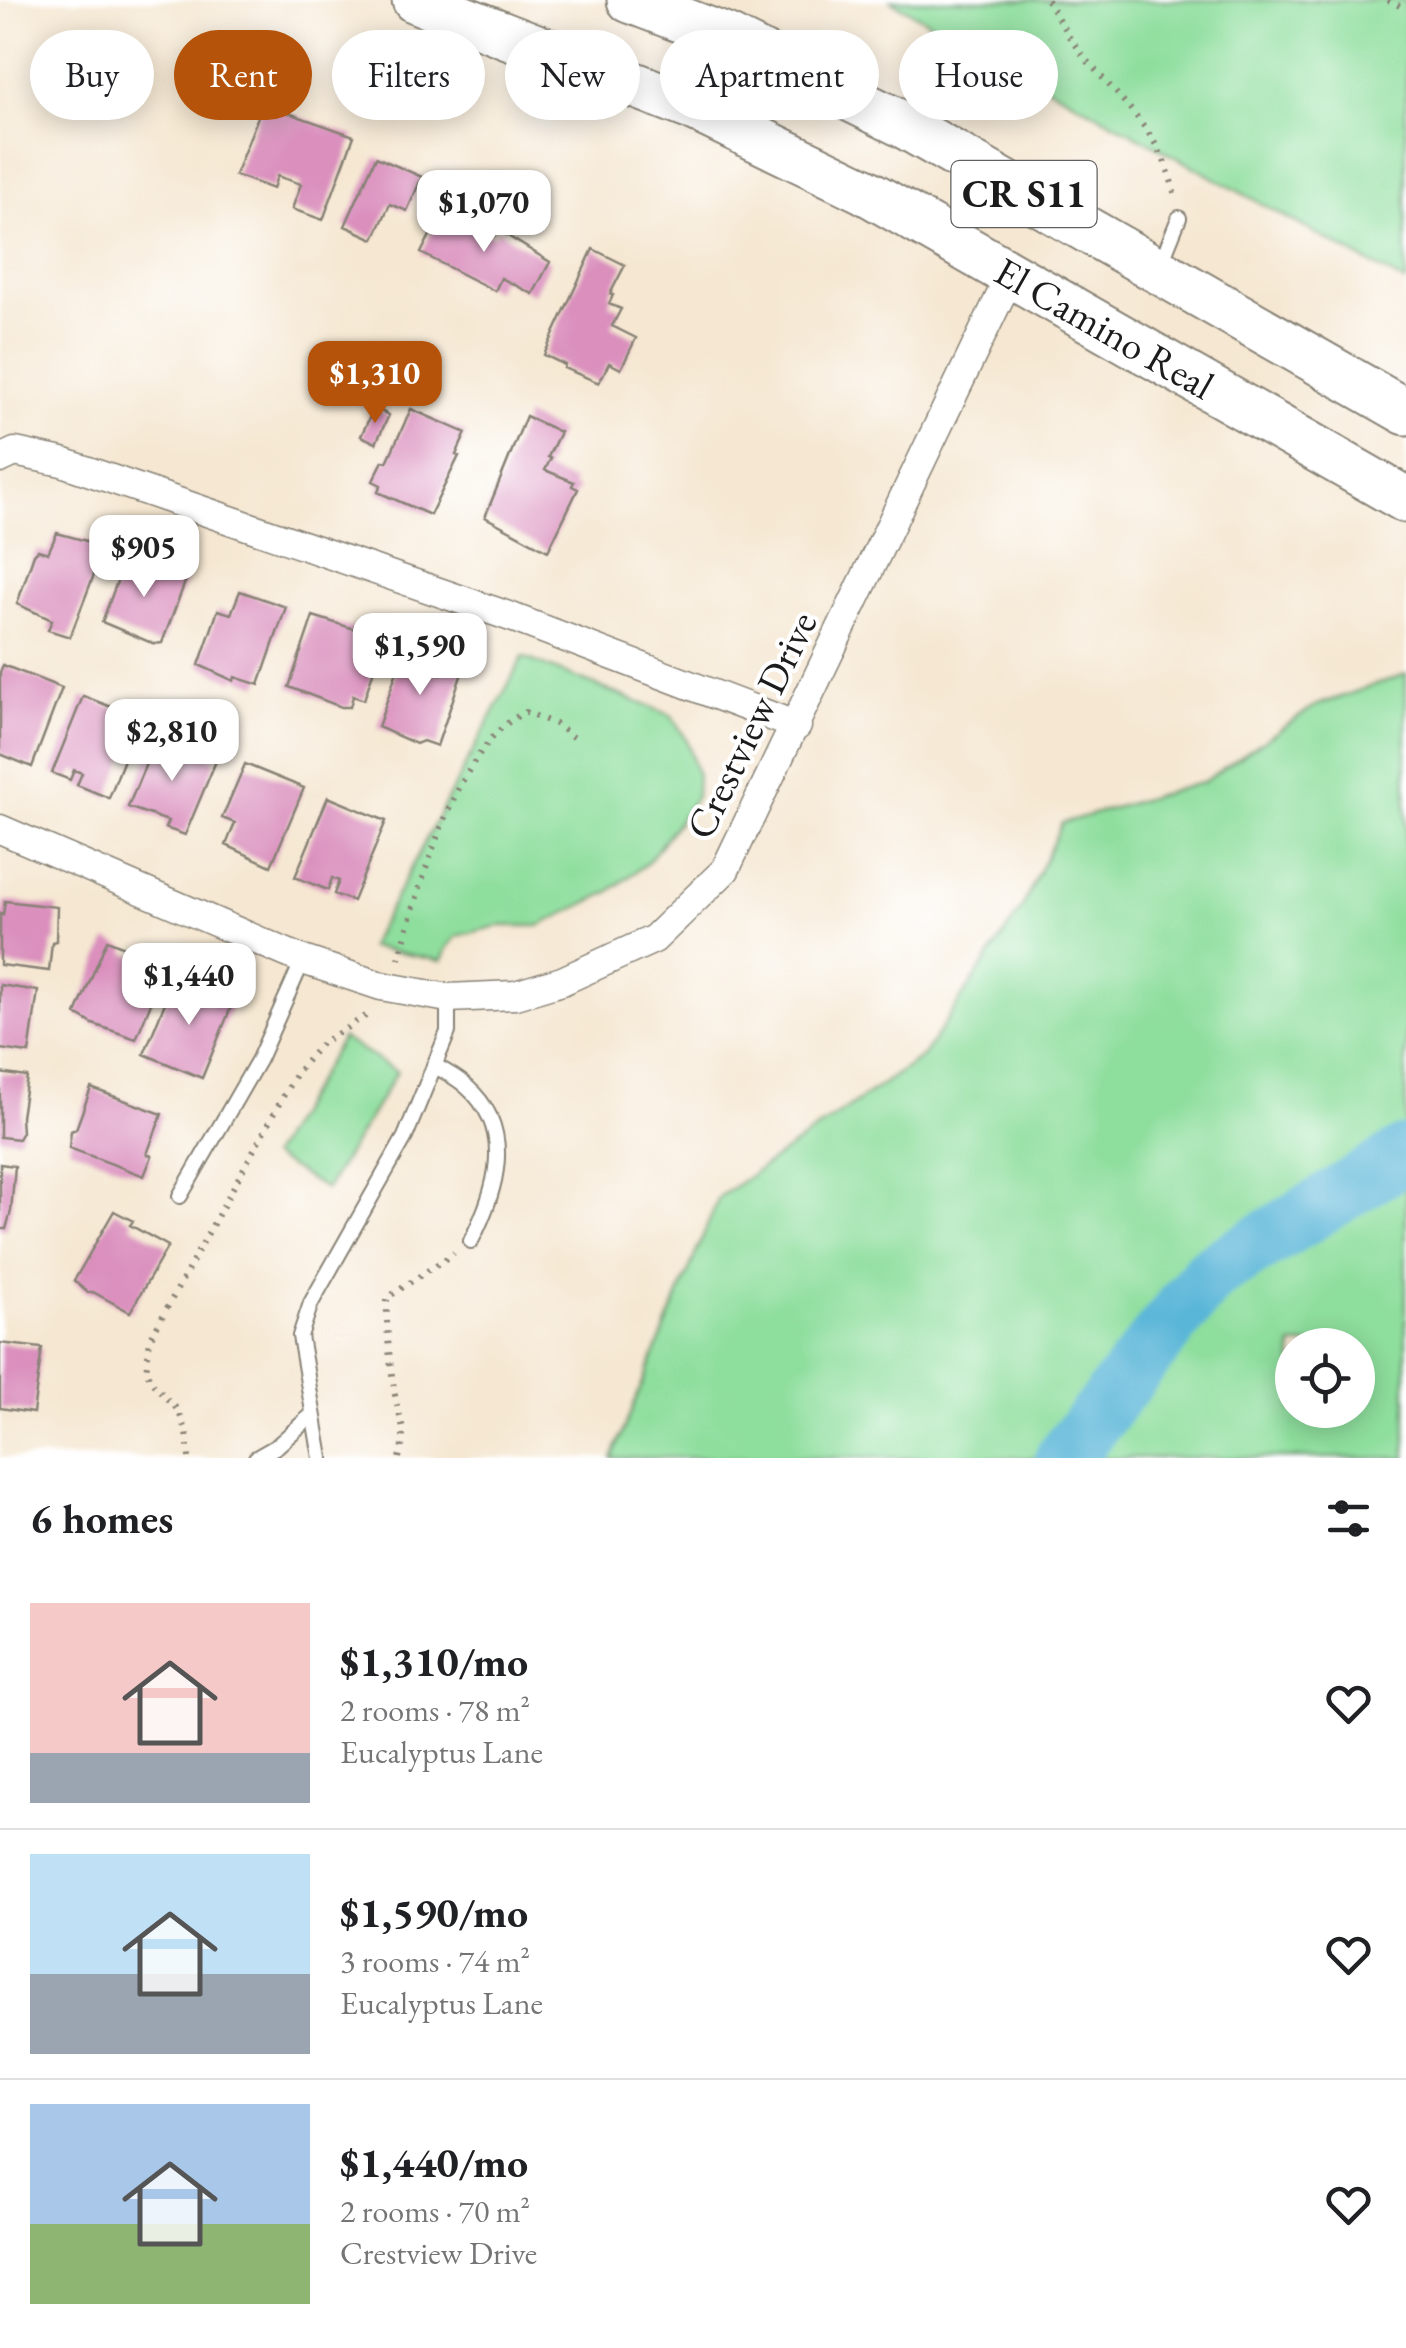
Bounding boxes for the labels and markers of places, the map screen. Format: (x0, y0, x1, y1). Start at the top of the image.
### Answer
pin: $1,070 (403, 170, 565, 255)
pin: $1,310 (294, 341, 456, 426)
pin: $905 (85, 515, 203, 600)
pin: $1,590 (339, 613, 501, 698)
pin: $2,810 (91, 699, 253, 784)
pin: $1,440 (108, 943, 270, 1028)

